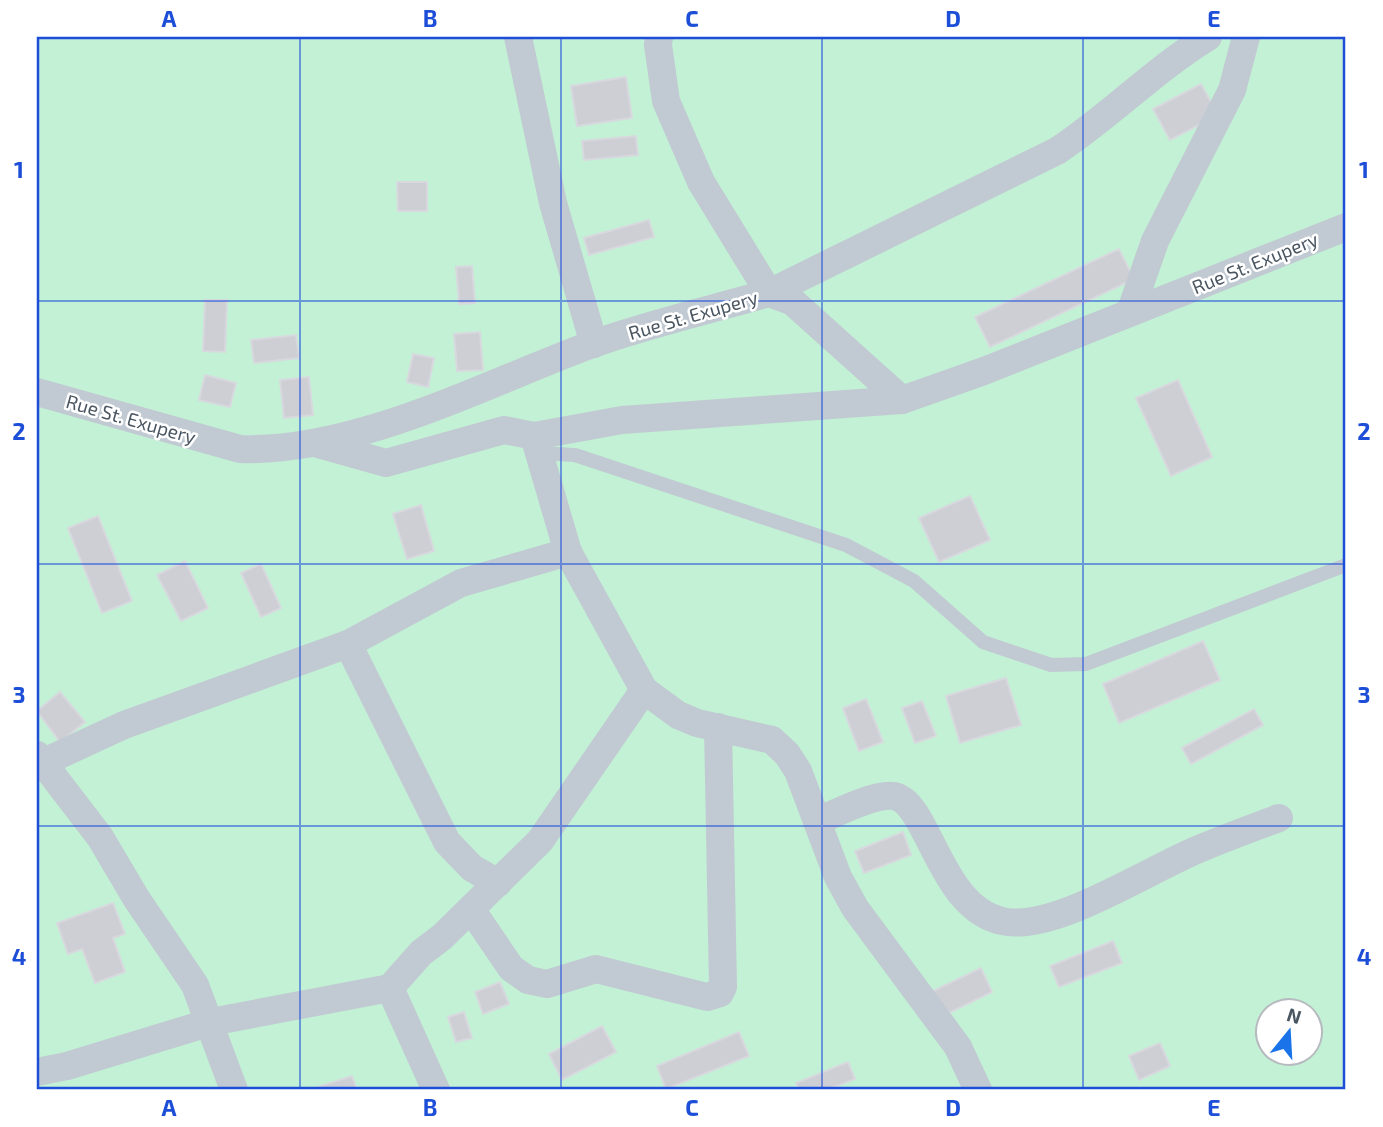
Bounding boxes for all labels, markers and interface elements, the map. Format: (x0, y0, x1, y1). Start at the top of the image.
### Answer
text: A (161, 4, 177, 32)
text: B (423, 4, 437, 32)
text: C (685, 4, 699, 32)
text: D (945, 4, 961, 32)
text: E (1207, 4, 1221, 32)
text: 1 (14, 155, 24, 183)
text: 1 (1359, 155, 1369, 183)
street label: Rue St. Exupery (1188, 227, 1321, 298)
street label: Rue St. Exupery (625, 285, 760, 344)
street label: Rue St. Exupery (64, 389, 199, 448)
text: 2 (12, 417, 26, 445)
text: 2 (1357, 417, 1371, 445)
text: 3 (12, 680, 26, 708)
text: 3 (1357, 680, 1371, 708)
text: 4 (12, 942, 26, 970)
text: 4 (1357, 942, 1371, 970)
north arrow (1254, 998, 1324, 1068)
text: N (1284, 1002, 1304, 1028)
text: A (161, 1093, 177, 1121)
text: B (423, 1093, 437, 1121)
text: C (685, 1093, 699, 1121)
text: D (945, 1093, 961, 1121)
text: E (1207, 1093, 1221, 1121)

